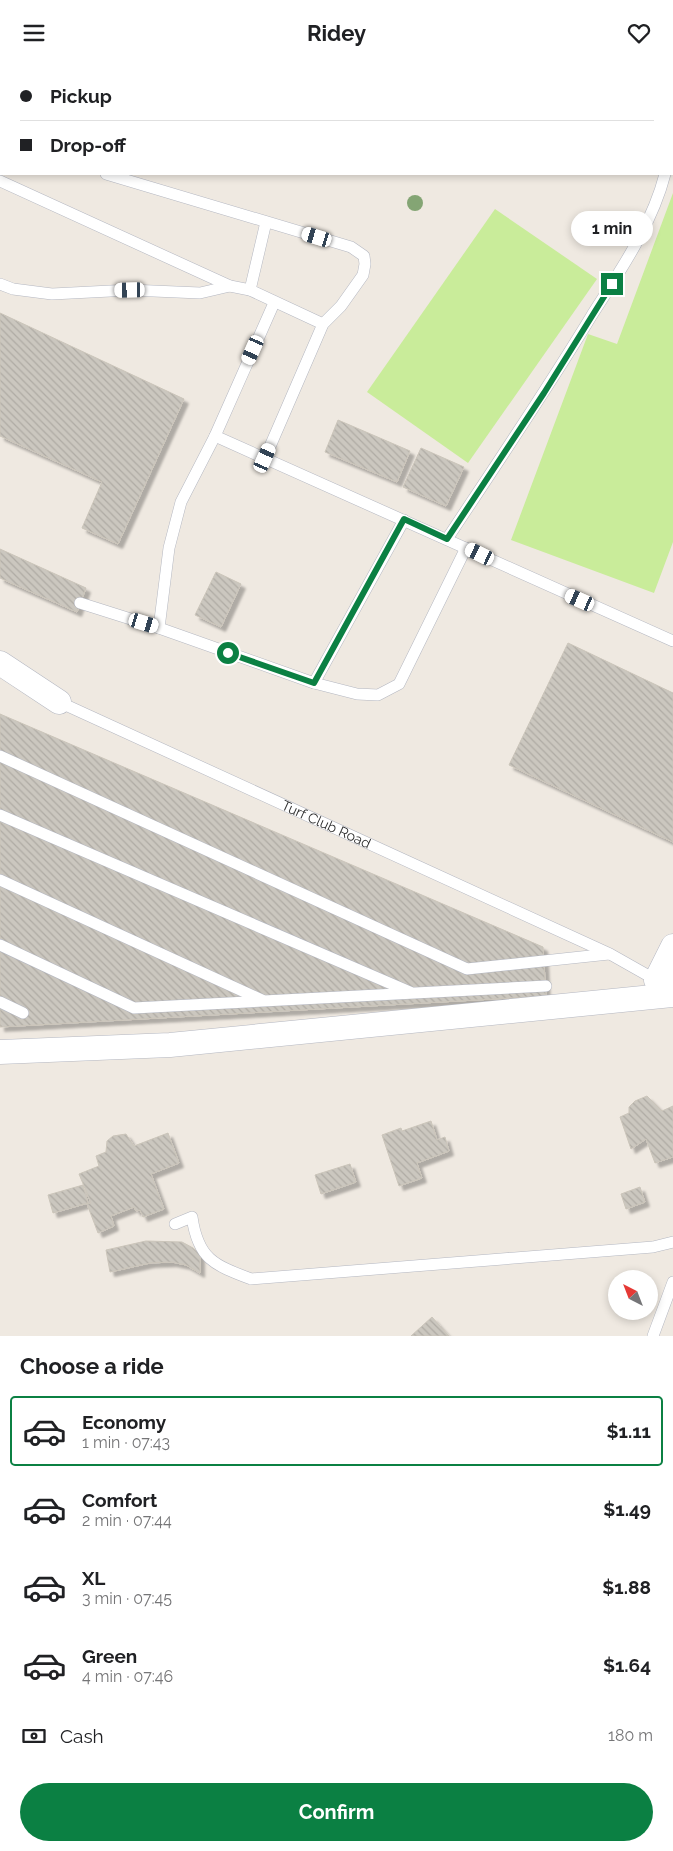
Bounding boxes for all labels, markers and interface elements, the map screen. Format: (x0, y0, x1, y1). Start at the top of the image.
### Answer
icon: menu (20, 19, 48, 47)
icon: heart (625, 19, 653, 47)
text: Ridey (307, 20, 366, 46)
text: Pickup (50, 85, 112, 107)
text: Drop-off (50, 134, 126, 156)
callout: 1 min (571, 211, 653, 247)
text: 1 min (592, 219, 632, 238)
car (300, 225, 333, 249)
route end (601, 273, 623, 295)
car (114, 282, 145, 298)
car (240, 333, 265, 367)
car (252, 441, 277, 475)
car (463, 541, 496, 567)
car (563, 587, 596, 613)
car (127, 611, 160, 635)
route start (217, 642, 239, 664)
street label: Turf Club Road (279, 797, 373, 852)
north arrow (608, 1270, 658, 1320)
map controls (608, 1270, 658, 1320)
text: Choose a ride (20, 1353, 164, 1379)
icon: car (22, 1409, 67, 1454)
text: Economy (82, 1411, 166, 1433)
text: $1.11 (607, 1420, 651, 1442)
text: 1 min · 07:43 (82, 1433, 170, 1452)
icon: car (22, 1487, 67, 1532)
text: Comfort (82, 1489, 157, 1511)
text: $1.49 (603, 1498, 651, 1520)
text: 2 min · 07:44 (82, 1511, 172, 1530)
icon: car (22, 1565, 67, 1610)
text: XL (82, 1567, 105, 1589)
text: $1.88 (602, 1576, 651, 1598)
text: 3 min · 07:45 (82, 1589, 172, 1608)
icon: car (22, 1643, 67, 1688)
text: Green (82, 1645, 137, 1667)
text: $1.64 (603, 1654, 651, 1676)
text: 4 min · 07:46 (82, 1667, 173, 1686)
icon: cash (20, 1722, 48, 1750)
text: Cash (60, 1725, 104, 1747)
text: 180 m (608, 1726, 653, 1745)
button: Confirm (20, 1783, 653, 1841)

